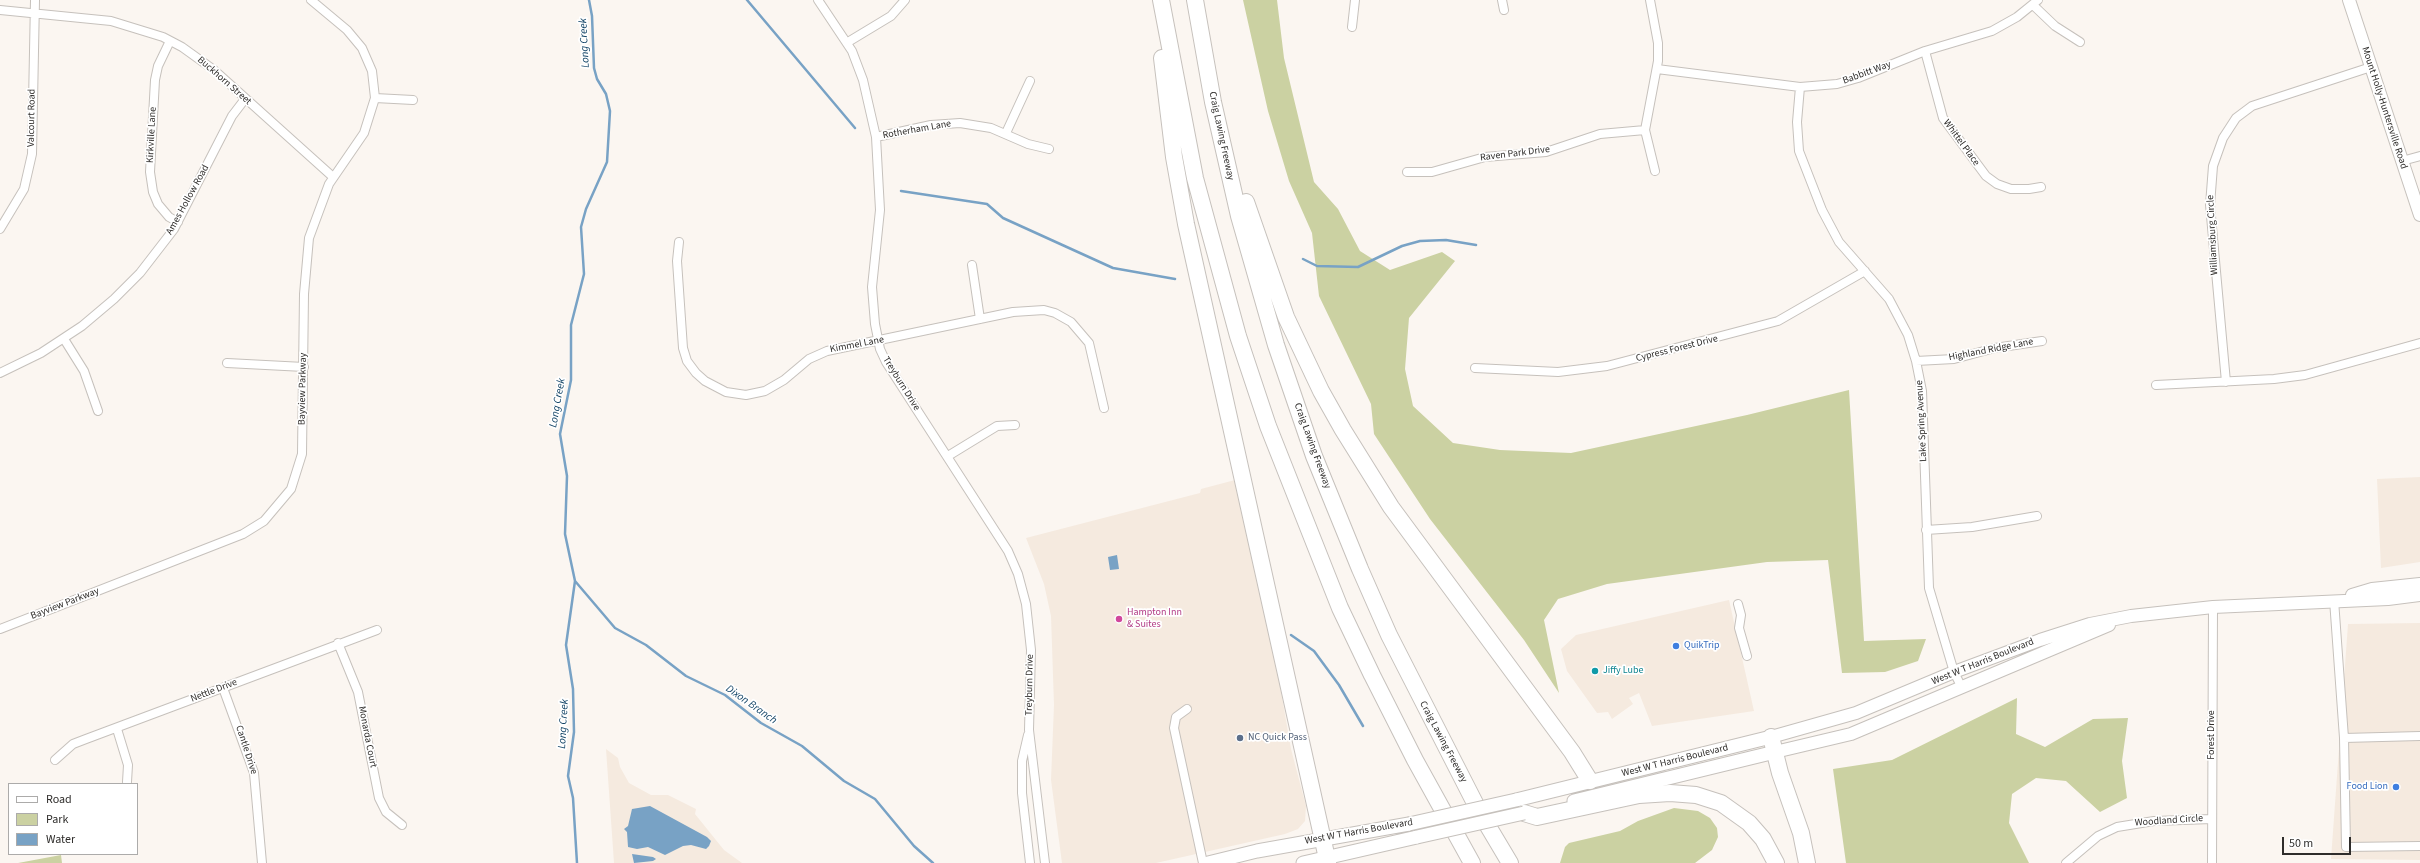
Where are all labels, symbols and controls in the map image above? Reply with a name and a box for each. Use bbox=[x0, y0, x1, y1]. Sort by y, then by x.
water label: Long Creek bbox=[577, 18, 593, 68]
street label: Mount Holly-Huntersville Road bbox=[2359, 45, 2409, 171]
street label: Buckhorn Street bbox=[195, 54, 253, 108]
street label: Babbitt Way bbox=[1841, 59, 1893, 87]
street label: Valcourt Road bbox=[25, 89, 39, 147]
street label: Craig Lawing Freeway bbox=[1206, 91, 1236, 181]
street label: Kirkville Lane bbox=[145, 107, 159, 163]
street label: Rotherham Lane bbox=[882, 118, 952, 142]
street label: Whittel Place bbox=[1940, 118, 1982, 168]
street label: Raven Park Drive bbox=[1479, 144, 1551, 164]
street label: Ames Hollow Road bbox=[164, 163, 212, 237]
street label: Williamsburg Circle bbox=[2205, 195, 2221, 275]
street label: Cypress Forest Drive bbox=[1635, 333, 1719, 365]
street label: Kimmel Lane bbox=[829, 334, 885, 356]
street label: Highland Ridge Lane bbox=[1948, 336, 2034, 364]
street label: Bayview Parkway bbox=[296, 353, 310, 425]
street label: Treyburn Drive bbox=[880, 355, 922, 413]
water label: Long Creek bbox=[547, 377, 569, 429]
street label: Lake Spring Avenue bbox=[1914, 380, 1930, 462]
street label: Craig Lawing Freeway bbox=[1291, 401, 1333, 491]
street label: Bayview Parkway bbox=[29, 585, 101, 623]
place label: Hampton Inn & Suites bbox=[1127, 607, 1182, 630]
marker: Hampton Inn & Suites bbox=[1114, 614, 1124, 624]
street label: West W T Harris Boulevard bbox=[1930, 636, 2036, 688]
place label: QuikTrip bbox=[1684, 640, 1720, 652]
marker: QuikTrip bbox=[1671, 641, 1681, 651]
street label: Treyburn Drive bbox=[1023, 654, 1037, 716]
place label: Jiffy Lube bbox=[1603, 665, 1643, 677]
marker: Jiffy Lube bbox=[1590, 666, 1600, 676]
street label: Nettle Drive bbox=[189, 677, 239, 705]
water label: Dixon Branch bbox=[723, 683, 779, 727]
water label: Long Creek bbox=[556, 699, 572, 749]
street label: Craig Lawing Freeway bbox=[1416, 699, 1470, 785]
street label: Monarda Court bbox=[355, 705, 379, 769]
street label: Forest Drive bbox=[2206, 710, 2218, 760]
street label: Cantle Drive bbox=[232, 724, 260, 776]
place label: NC Quick Pass bbox=[1248, 732, 1307, 744]
marker: NC Quick Pass bbox=[1235, 733, 1245, 743]
street label: West W T Harris Boulevard bbox=[1621, 742, 1729, 780]
place label: Food Lion bbox=[2347, 781, 2388, 793]
marker: Food Lion bbox=[2391, 782, 2401, 792]
legend bbox=[8, 783, 138, 855]
text: Road bbox=[46, 791, 72, 808]
text: Park bbox=[46, 811, 68, 828]
street label: Woodland Circle bbox=[2134, 813, 2204, 829]
street label: West W T Harris Boulevard bbox=[1304, 817, 1414, 847]
scale bar bbox=[2284, 829, 2353, 855]
text: Water bbox=[46, 831, 75, 848]
text: 50 m bbox=[2289, 835, 2313, 852]

